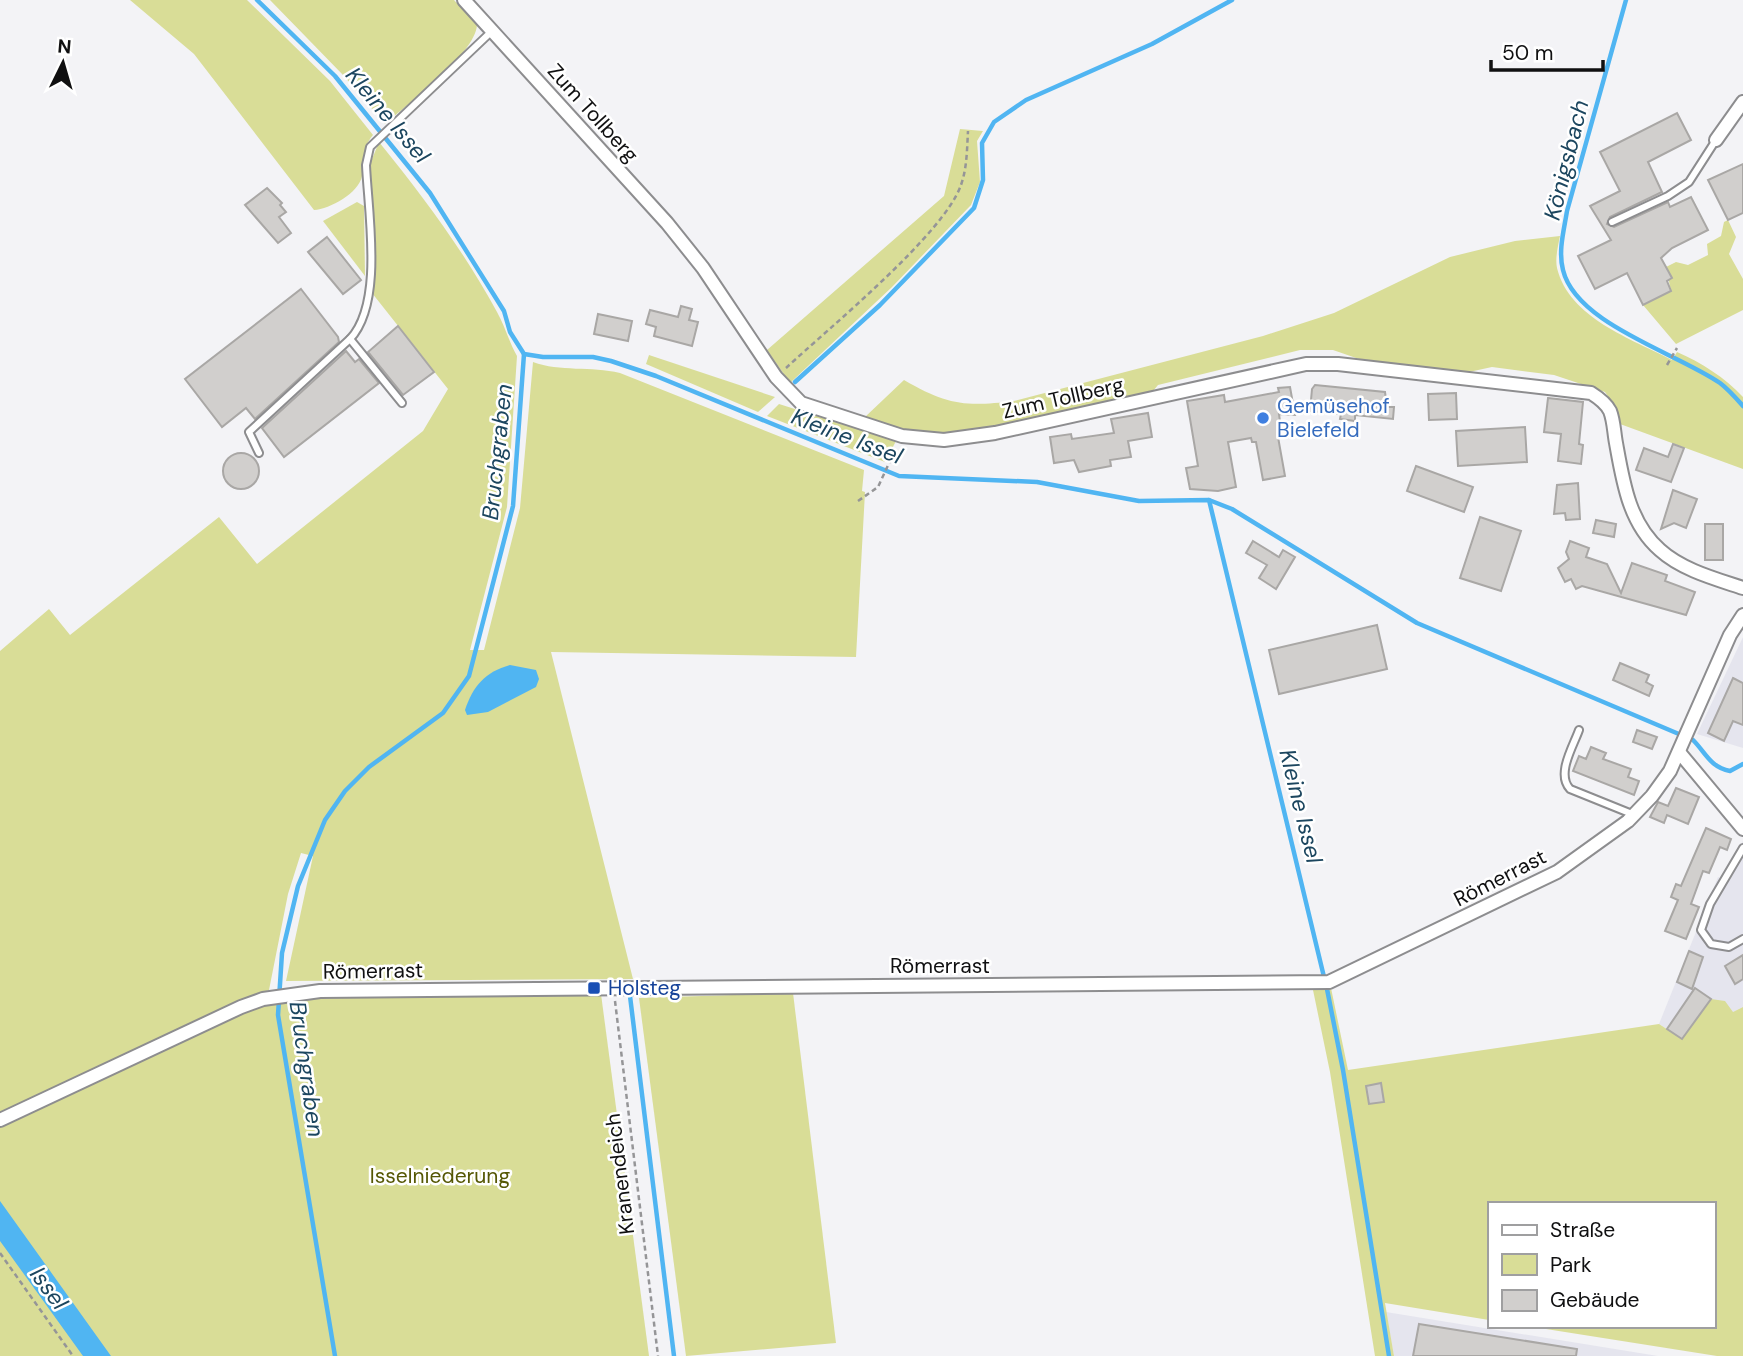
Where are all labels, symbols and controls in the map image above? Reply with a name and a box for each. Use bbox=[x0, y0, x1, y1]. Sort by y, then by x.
north arrow bbox=[28, 28, 98, 98]
scale bar bbox=[1491, 28, 1603, 72]
text: N bbox=[56, 34, 72, 60]
text: 50 m bbox=[1502, 39, 1553, 67]
street label: Zum Tollberg bbox=[541, 58, 645, 169]
water label: Kleine Issel bbox=[339, 61, 437, 170]
water label: Königsbach bbox=[1537, 97, 1595, 223]
street label: Zum Tollberg bbox=[1000, 370, 1127, 426]
water label: Bruchgraben bbox=[475, 382, 519, 522]
place label: Gemüsehof Bielefeld bbox=[1277, 392, 1390, 444]
water label: Kleine Issel bbox=[787, 401, 908, 471]
marker: Gemüsehof Bielefeld bbox=[1255, 410, 1271, 426]
water label: Kleine Issel bbox=[1272, 746, 1330, 867]
street label: Römerrast bbox=[1449, 843, 1551, 913]
street label: Römerrast bbox=[890, 952, 990, 980]
street label: Römerrast bbox=[323, 956, 423, 986]
place label: Holsteg bbox=[608, 974, 681, 1002]
marker: Holsteg bbox=[586, 980, 602, 996]
water label: Bruchgraben bbox=[283, 999, 331, 1139]
street label: Kranendeich bbox=[599, 1112, 641, 1236]
park label: Isselniederung bbox=[370, 1162, 510, 1190]
legend bbox=[1488, 1202, 1715, 1328]
text: Straße bbox=[1550, 1216, 1615, 1244]
text: Park bbox=[1550, 1251, 1592, 1279]
water label: Issel bbox=[23, 1260, 75, 1316]
text: Gebäude bbox=[1550, 1286, 1640, 1314]

